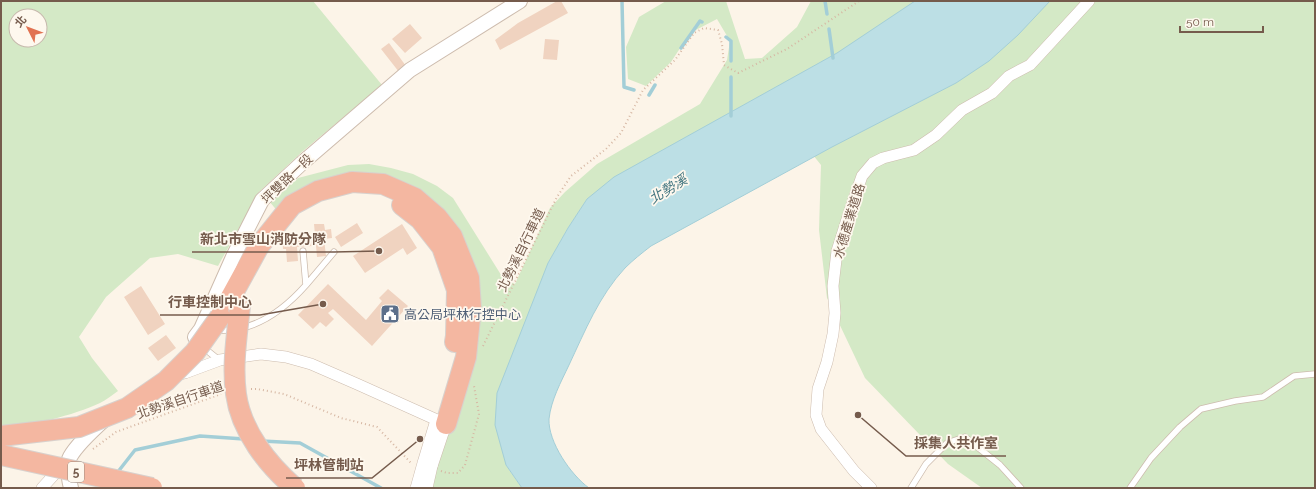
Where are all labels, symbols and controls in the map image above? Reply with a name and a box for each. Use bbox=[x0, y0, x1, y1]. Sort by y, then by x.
north arrow bbox=[8, 8, 48, 48]
scale bar bbox=[1180, 8, 1263, 34]
text: 北 bbox=[12, 13, 29, 30]
text: 50 m bbox=[1186, 15, 1214, 29]
street label: 坪雙路一段 bbox=[258, 151, 316, 207]
water label: 北勢溪 bbox=[646, 170, 692, 207]
street label: 水德產業道路 bbox=[830, 182, 868, 260]
street label: 北勢溪自行車道 bbox=[494, 206, 548, 294]
callout: 新北市雪山消防分隊 bbox=[192, 226, 334, 252]
text: 新北市雪山消防分隊 bbox=[200, 231, 326, 247]
callout: 行車控制中心 bbox=[160, 289, 260, 315]
text: 行車控制中心 bbox=[168, 294, 252, 310]
public building icon: 高公局坪林行控中心 bbox=[379, 303, 401, 325]
place label: 高公局坪林行控中心 bbox=[404, 307, 521, 322]
street label: 北勢溪自行車道 bbox=[135, 378, 225, 422]
callout: 採集人共作室 bbox=[906, 430, 1006, 456]
text: 採集人共作室 bbox=[914, 435, 998, 451]
callout: 坪林管制站 bbox=[286, 452, 372, 478]
text: 坪林管制站 bbox=[294, 457, 364, 473]
road number: 5 bbox=[68, 462, 84, 482]

